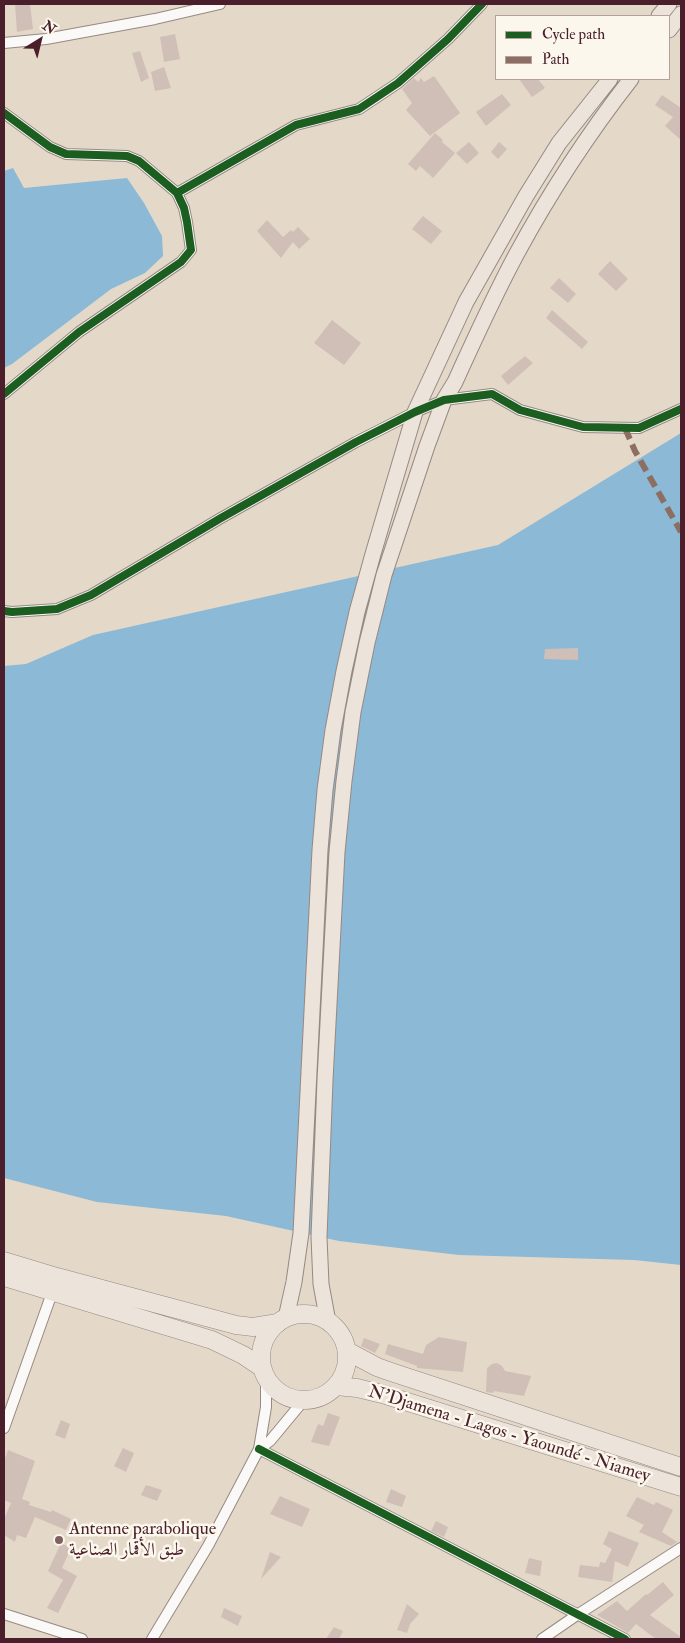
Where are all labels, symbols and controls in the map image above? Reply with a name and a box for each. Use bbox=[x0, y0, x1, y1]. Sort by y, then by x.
north arrow bbox=[15, 15, 65, 65]
legend bbox=[495, 15, 670, 80]
text: N bbox=[39, 17, 59, 38]
text: Cycle path bbox=[542, 25, 605, 44]
text: Path bbox=[542, 50, 569, 69]
street label: N'Djamena - Lagos - Yaoundé - Niamey bbox=[365, 1382, 653, 1488]
place label: Antenne parabolique طبق الأقمار الصناعية bbox=[69, 1519, 216, 1562]
marker: Antenne parabolique طبق الأقمار الصناعية bbox=[53, 1534, 65, 1546]

